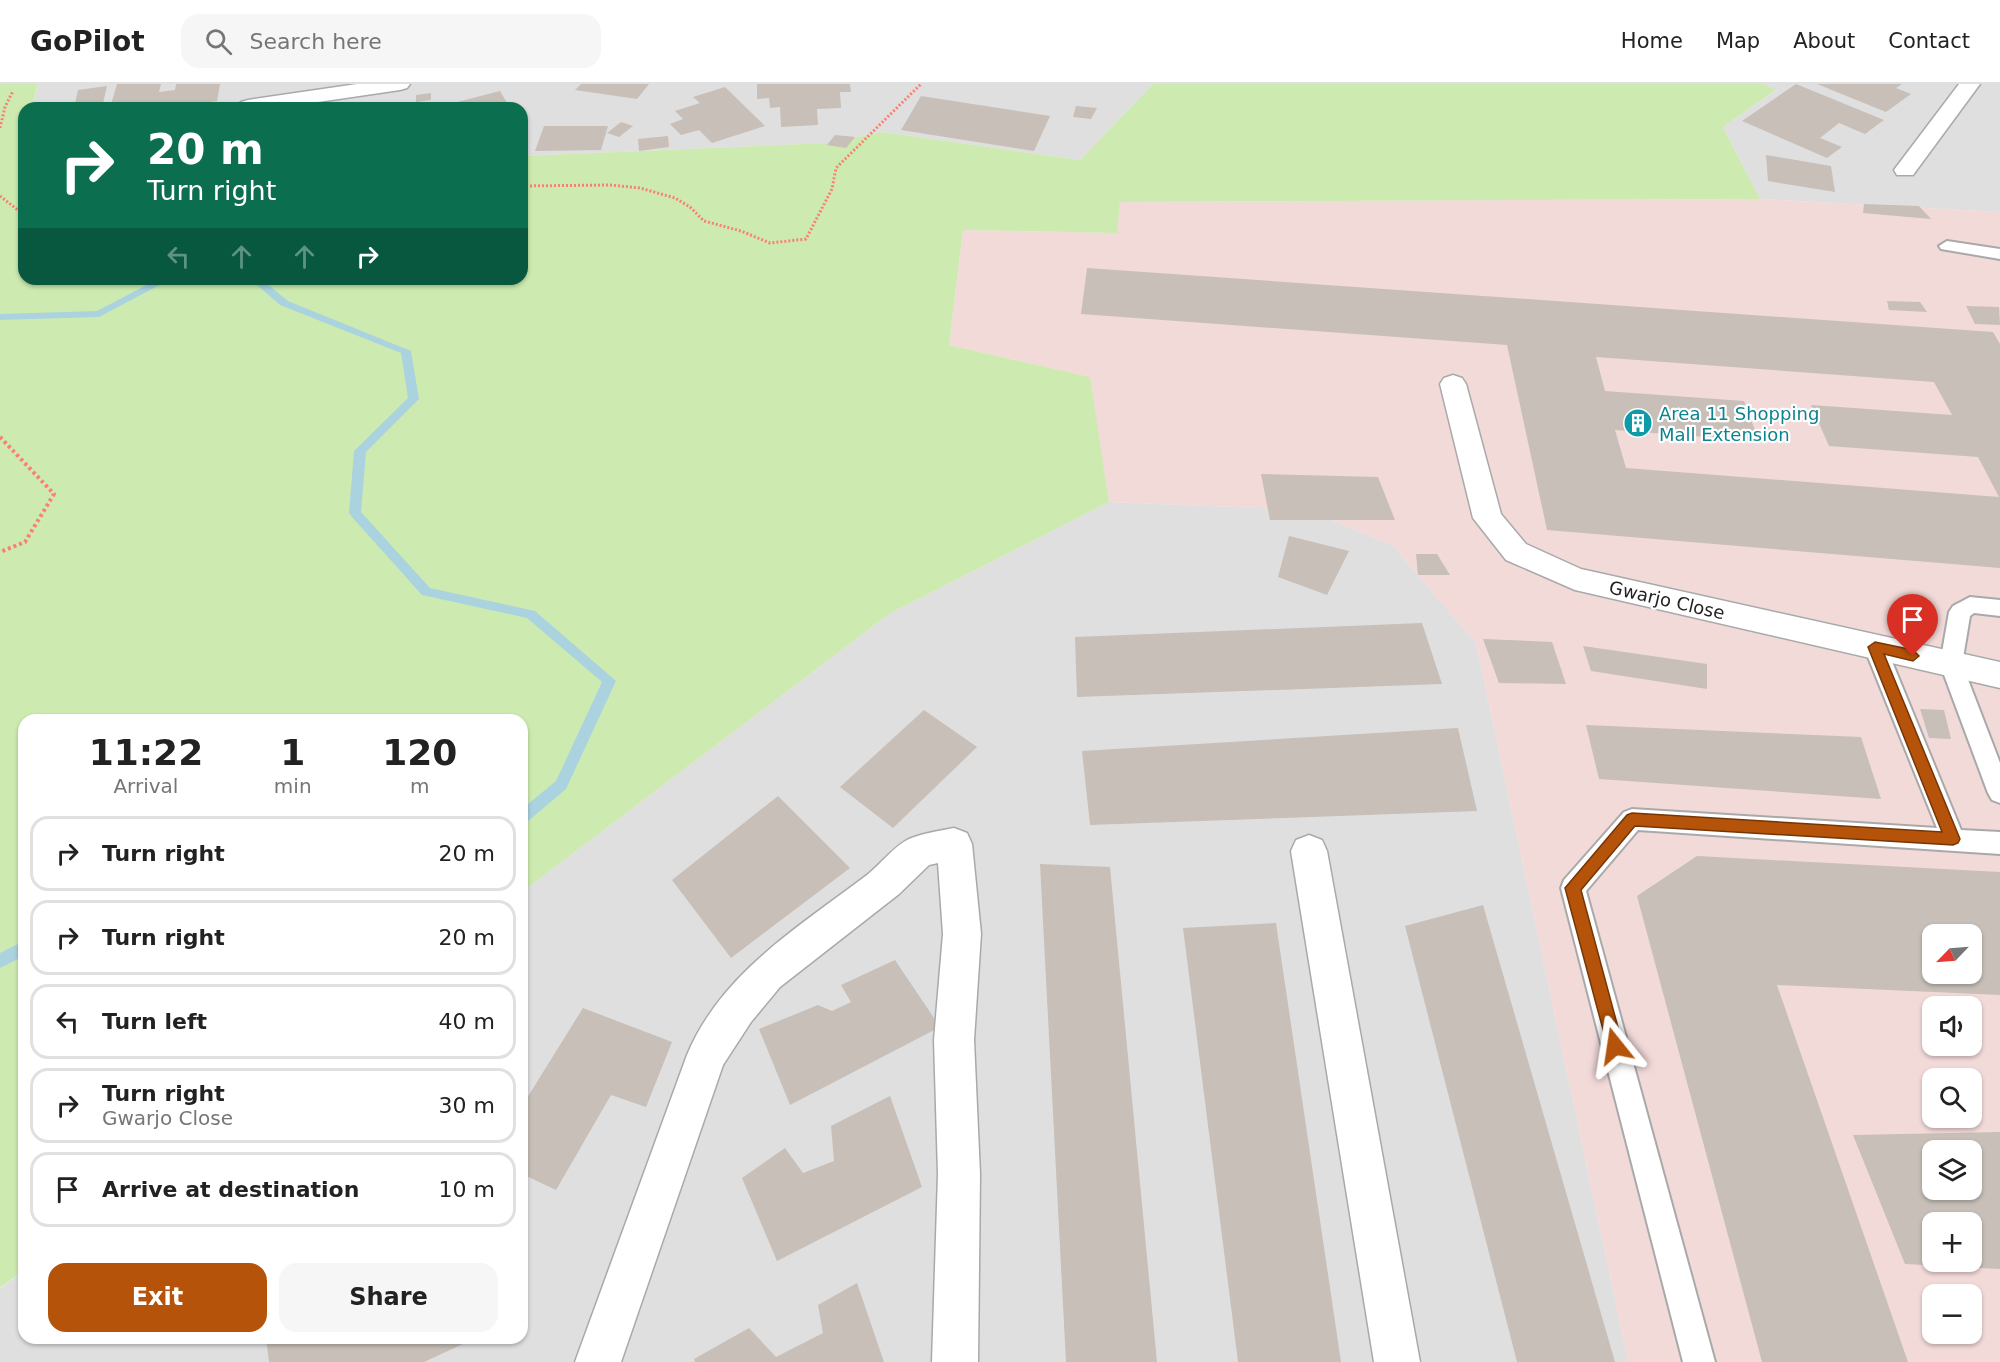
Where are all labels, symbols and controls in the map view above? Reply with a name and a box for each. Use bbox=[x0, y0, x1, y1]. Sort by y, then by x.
search box bbox=[181, 14, 601, 68]
text: GoPilot bbox=[30, 25, 145, 58]
icon: search bbox=[202, 25, 235, 58]
text: Search here bbox=[250, 29, 382, 54]
text: Home bbox=[1621, 29, 1683, 53]
text: Map bbox=[1716, 29, 1760, 53]
text: About bbox=[1793, 29, 1855, 53]
text: Contact bbox=[1888, 29, 1970, 53]
text: 20 m bbox=[147, 125, 264, 174]
icon: right bbox=[48, 126, 126, 204]
text: Turn right bbox=[147, 175, 276, 206]
icon: left bbox=[162, 240, 195, 273]
icon: ahead bbox=[225, 240, 258, 273]
icon: ahead bbox=[288, 240, 321, 273]
icon: right bbox=[351, 240, 384, 273]
place label: Area 11 Shopping Mall Extension bbox=[1659, 403, 1819, 445]
building icon: Area 11 Shopping Mall Extension bbox=[1622, 407, 1654, 439]
street label: Gwarjo Close bbox=[1607, 577, 1727, 623]
pin bbox=[1887, 594, 1938, 656]
icon: arrive bbox=[1896, 603, 1929, 636]
text: 11:22 bbox=[89, 732, 203, 773]
text: 1 bbox=[280, 732, 305, 773]
text: 120 bbox=[382, 732, 457, 773]
text: Arrival bbox=[113, 774, 178, 798]
text: min bbox=[274, 774, 312, 798]
text: m bbox=[410, 774, 430, 798]
icon: right bbox=[51, 837, 84, 870]
text: Turn right bbox=[102, 841, 225, 866]
text: 20 m bbox=[439, 841, 495, 866]
icon: right bbox=[51, 921, 84, 954]
north arrow bbox=[1922, 924, 1982, 984]
map controls bbox=[1922, 924, 1982, 1344]
text: Turn right bbox=[102, 925, 225, 950]
text: 20 m bbox=[439, 925, 495, 950]
button: sound bbox=[1922, 996, 1982, 1056]
icon: left bbox=[51, 1005, 84, 1038]
text: Turn left bbox=[102, 1009, 207, 1034]
text: 40 m bbox=[439, 1009, 495, 1034]
position arrow bbox=[1583, 1014, 1647, 1078]
button: search bbox=[1922, 1068, 1982, 1128]
text: Turn right bbox=[102, 1081, 225, 1106]
icon: right bbox=[51, 1089, 84, 1122]
text: 30 m bbox=[439, 1093, 495, 1118]
text: Gwarjo Close bbox=[102, 1106, 233, 1130]
button: layers bbox=[1922, 1140, 1982, 1200]
icon: arrive bbox=[51, 1173, 84, 1206]
text: Arrive at destination bbox=[102, 1177, 359, 1202]
text: 10 m bbox=[439, 1177, 495, 1202]
button: + bbox=[1922, 1212, 1982, 1272]
button: Exit bbox=[48, 1263, 267, 1332]
button: Share bbox=[279, 1263, 498, 1332]
button: − bbox=[1922, 1284, 1982, 1344]

